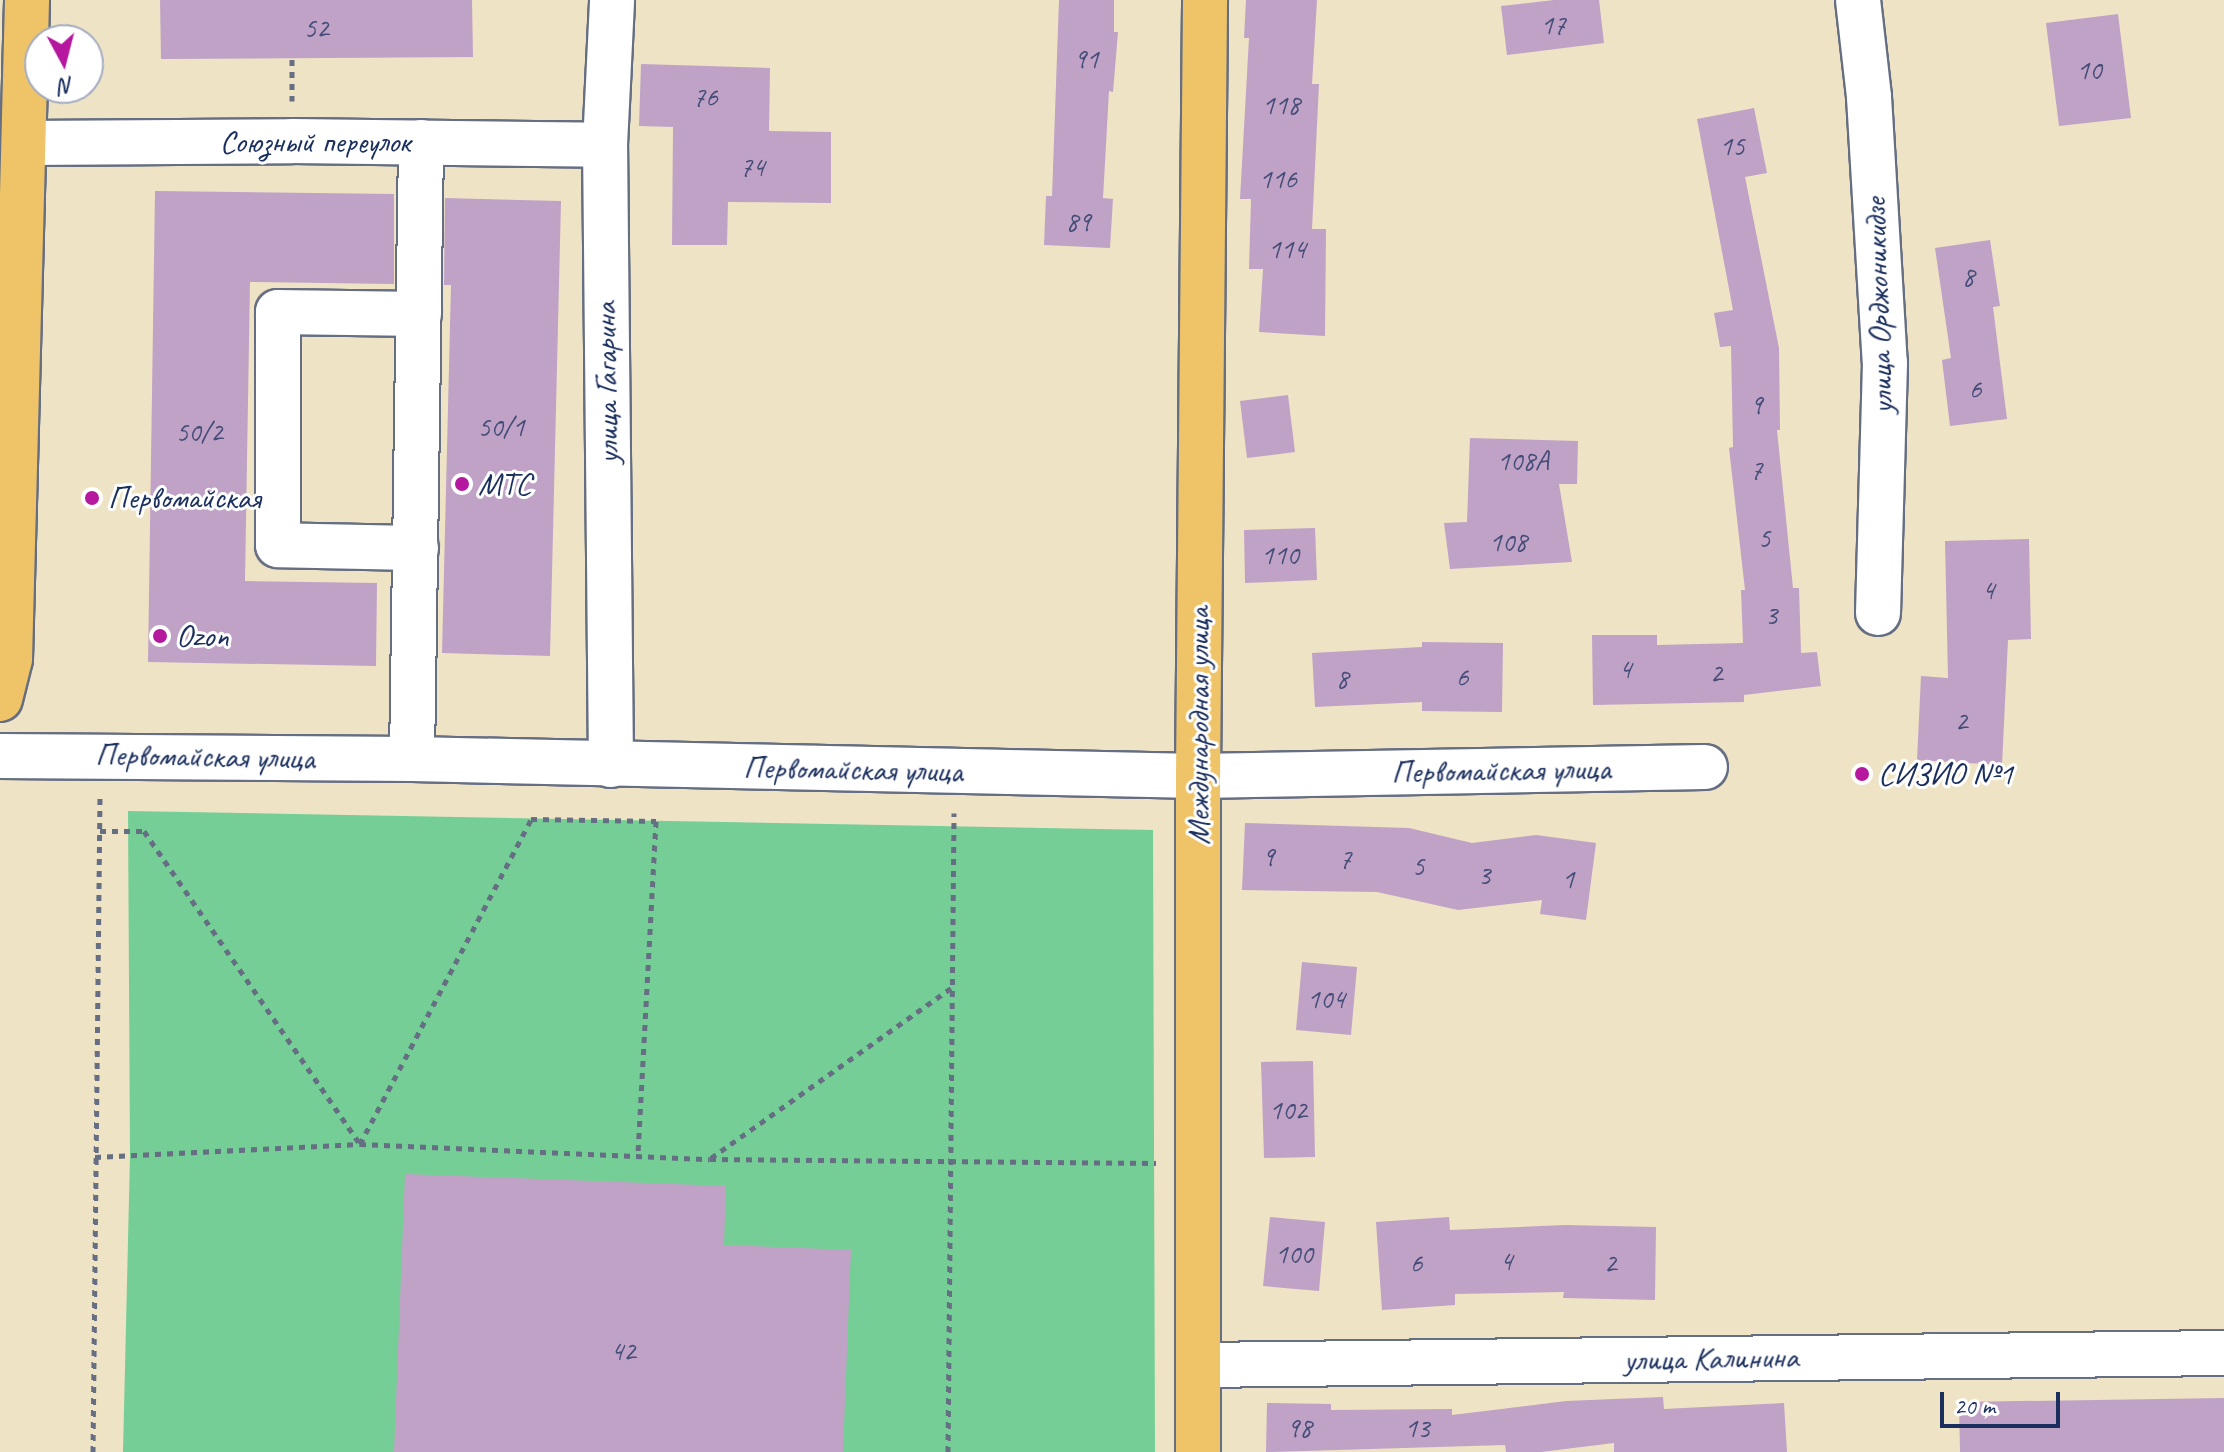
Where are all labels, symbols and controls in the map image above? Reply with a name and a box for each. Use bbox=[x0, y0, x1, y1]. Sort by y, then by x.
house number: 17 bbox=[1540, 8, 1566, 42]
house number: 52 bbox=[303, 11, 329, 45]
north arrow bbox=[24, 24, 104, 104]
house number: 91 bbox=[1073, 42, 1099, 76]
house number: 10 bbox=[2076, 53, 2102, 87]
text: N bbox=[58, 71, 75, 101]
house number: 76 bbox=[692, 80, 718, 114]
house number: 118 bbox=[1262, 88, 1300, 122]
street label: Союзный переулок bbox=[220, 123, 410, 161]
house number: 15 bbox=[1719, 129, 1745, 163]
house number: 74 bbox=[739, 150, 765, 184]
house number: 116 bbox=[1259, 162, 1297, 196]
street label: улица Орджоникидзе bbox=[1856, 199, 1902, 413]
house number: 89 bbox=[1065, 205, 1091, 239]
house number: 114 bbox=[1268, 232, 1306, 266]
house number: 8 bbox=[1962, 260, 1974, 294]
street label: улица Гагарина bbox=[586, 301, 628, 465]
house number: 6 bbox=[1969, 372, 1981, 406]
house number: 9 bbox=[1750, 388, 1762, 422]
house number: 50/1 bbox=[477, 410, 525, 444]
house number: 50/2 bbox=[175, 415, 223, 449]
house number: 108А bbox=[1497, 444, 1549, 478]
house number: 7 bbox=[1750, 453, 1762, 487]
place label: МТС bbox=[478, 465, 531, 503]
marker: МТС bbox=[453, 475, 471, 493]
place label: Первомайская bbox=[108, 479, 260, 517]
marker: Первомайская bbox=[83, 489, 101, 507]
house number: 5 bbox=[1758, 521, 1770, 555]
house number: 108 bbox=[1489, 525, 1527, 559]
house number: 110 bbox=[1261, 538, 1299, 572]
house number: 4 bbox=[1982, 573, 1994, 607]
house number: 3 bbox=[1765, 598, 1777, 632]
street label: Международная улица bbox=[1180, 607, 1218, 845]
place label: Ozon bbox=[176, 617, 229, 655]
marker: Ozon bbox=[151, 627, 169, 645]
house number: 4 bbox=[1619, 652, 1631, 686]
house number: 2 bbox=[1710, 656, 1722, 690]
house number: 6 bbox=[1456, 660, 1468, 694]
house number: 8 bbox=[1336, 662, 1348, 696]
house number: 2 bbox=[1955, 704, 1967, 738]
street label: Первомайская улица bbox=[94, 736, 316, 778]
street label: Первомайская улица bbox=[742, 749, 964, 791]
street label: Первомайская улица bbox=[1390, 750, 1612, 792]
place label: СИЗИО №1 bbox=[1878, 755, 2013, 793]
marker: СИЗИО №1 bbox=[1853, 765, 1871, 783]
house number: 9 bbox=[1262, 840, 1274, 874]
house number: 7 bbox=[1339, 842, 1351, 876]
house number: 5 bbox=[1412, 849, 1424, 883]
house number: 3 bbox=[1478, 858, 1490, 892]
house number: 1 bbox=[1562, 862, 1574, 896]
house number: 104 bbox=[1307, 982, 1345, 1016]
house number: 102 bbox=[1269, 1093, 1307, 1127]
house number: 100 bbox=[1275, 1237, 1313, 1271]
house number: 4 bbox=[1500, 1244, 1512, 1278]
house number: 6 bbox=[1410, 1246, 1422, 1280]
house number: 2 bbox=[1604, 1246, 1616, 1280]
house number: 42 bbox=[610, 1334, 636, 1368]
street label: улица Калинина bbox=[1623, 1338, 1799, 1380]
scale bar bbox=[1944, 1376, 2064, 1426]
text: 20 m bbox=[1954, 1391, 1995, 1421]
house number: 98 bbox=[1286, 1411, 1312, 1445]
house number: 13 bbox=[1404, 1411, 1430, 1445]

